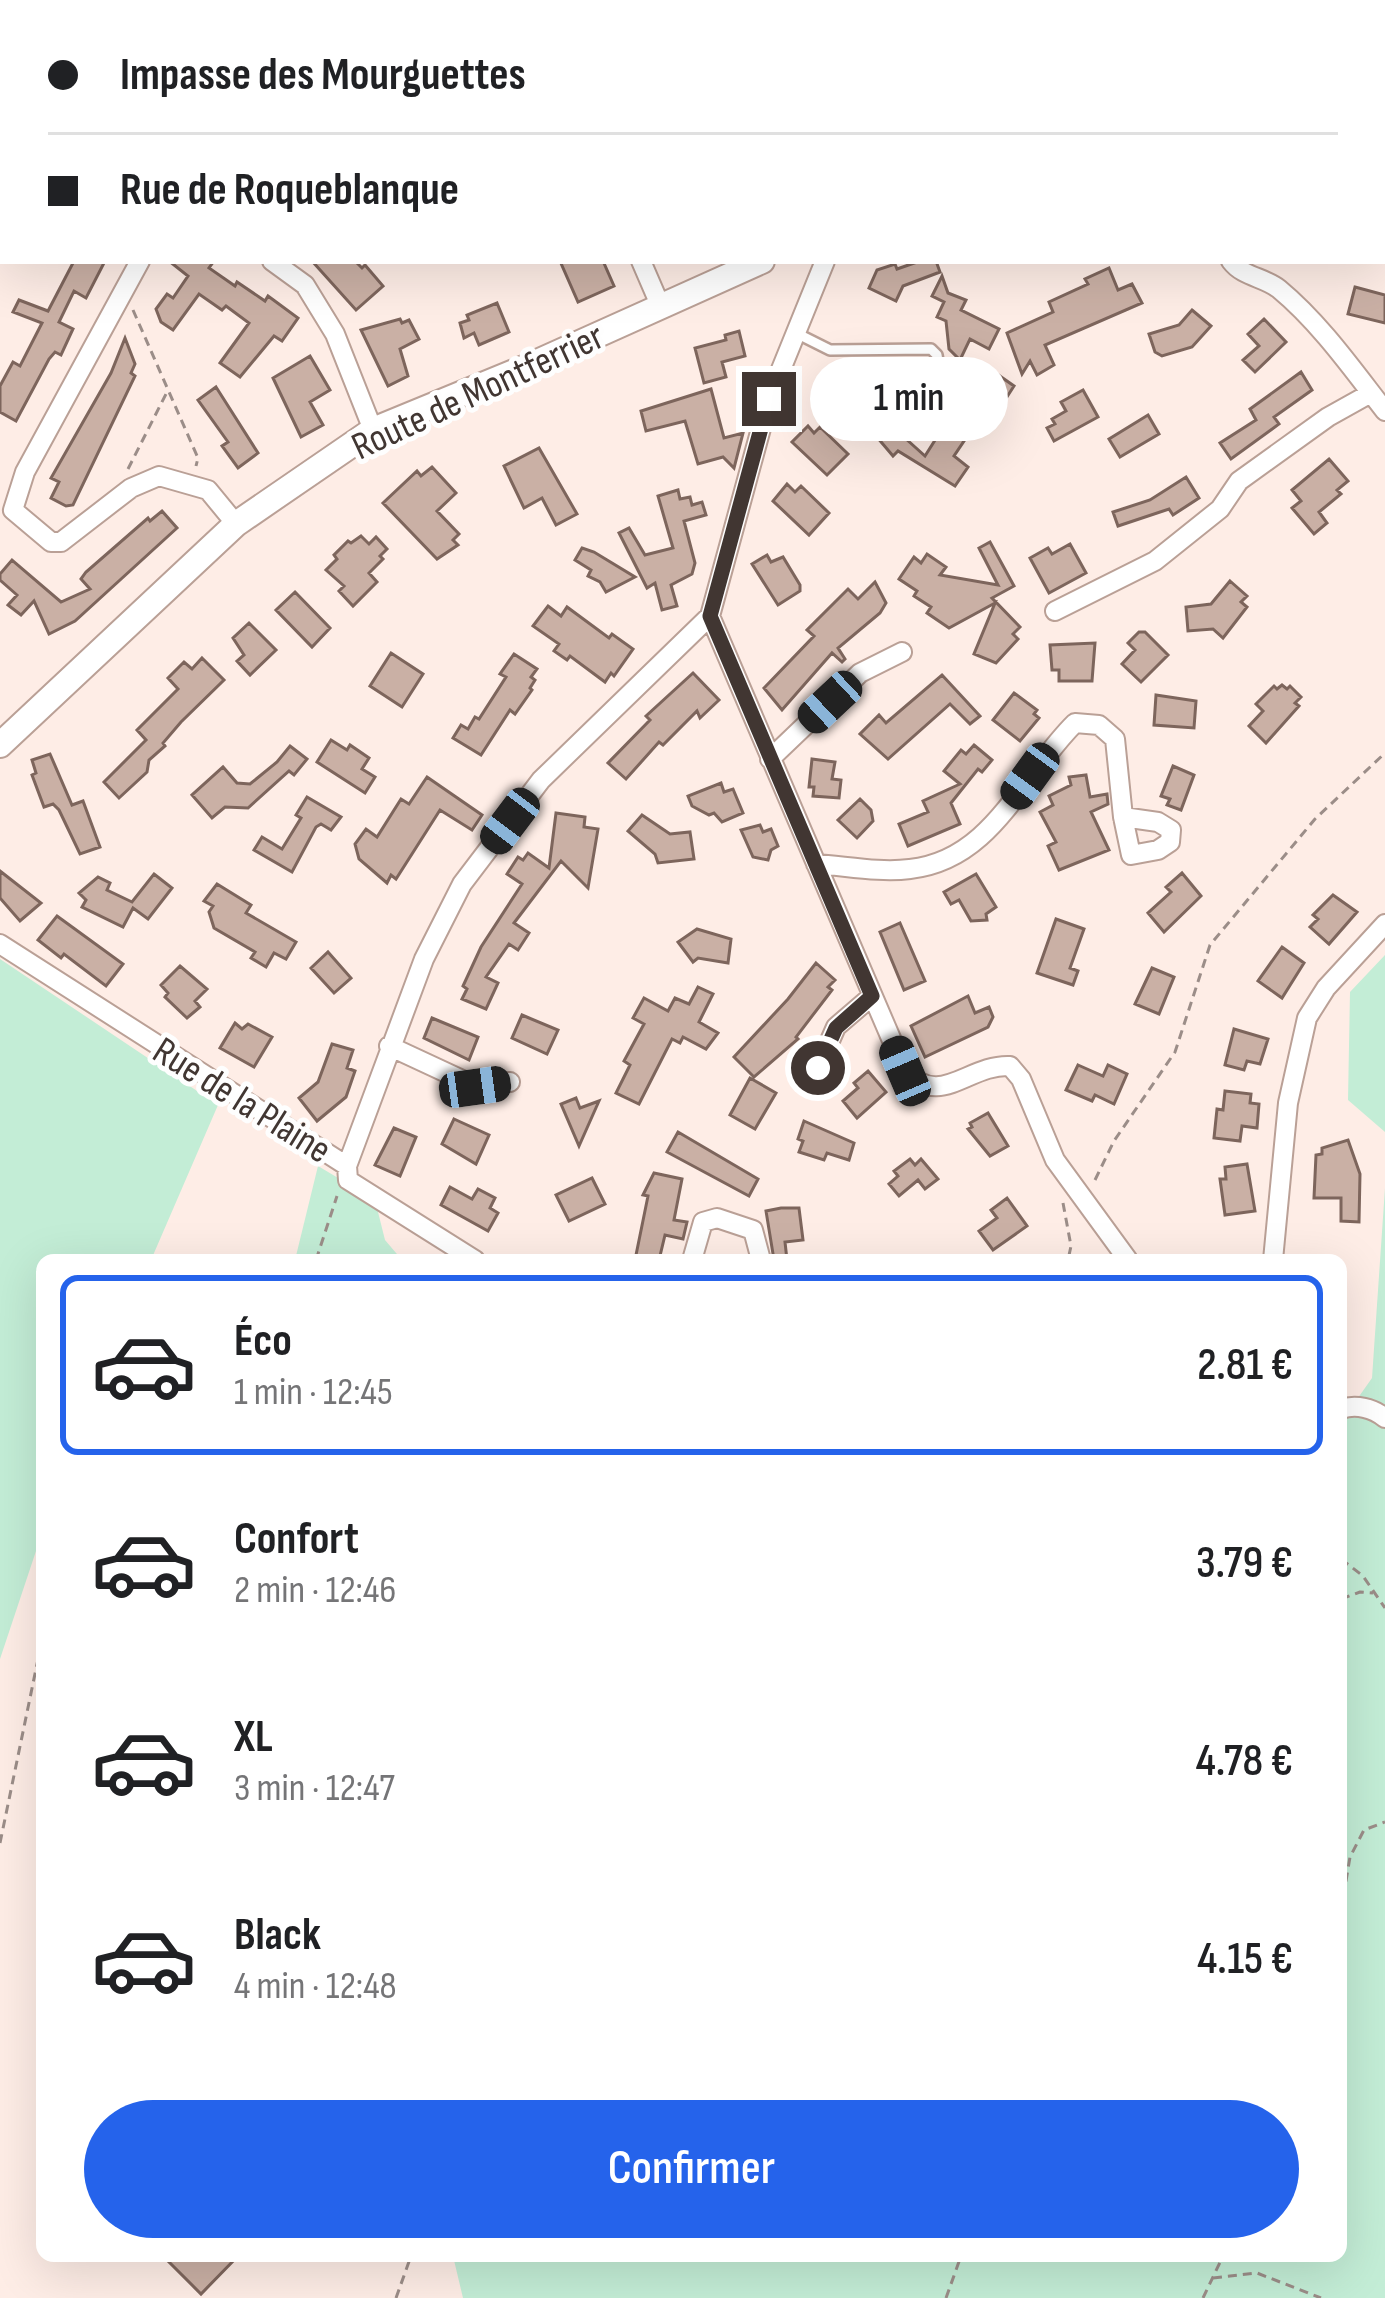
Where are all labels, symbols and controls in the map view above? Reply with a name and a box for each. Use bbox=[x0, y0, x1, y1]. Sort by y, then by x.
text: Impasse des Mourguettes bbox=[120, 48, 526, 103]
text: Rue de Roqueblanque bbox=[120, 163, 459, 218]
street label: Route de Montferrier bbox=[345, 313, 611, 471]
callout: 1 min bbox=[811, 357, 1009, 441]
route end bbox=[742, 372, 796, 426]
text: 1 min bbox=[874, 375, 944, 422]
car bbox=[791, 664, 869, 740]
car bbox=[994, 736, 1066, 816]
car bbox=[474, 781, 546, 861]
street label: Rue de la Plaine bbox=[144, 1028, 339, 1174]
car bbox=[874, 1031, 936, 1111]
route start bbox=[791, 1041, 845, 1095]
car bbox=[437, 1064, 513, 1110]
icon: car bbox=[90, 1311, 198, 1419]
text: Éco bbox=[234, 1314, 292, 1369]
text: 2.81 € bbox=[1197, 1338, 1293, 1393]
text: 1 min · 12:45 bbox=[234, 1369, 393, 1416]
icon: car bbox=[90, 1509, 198, 1617]
text: Confort bbox=[234, 1512, 359, 1567]
text: 3.79 € bbox=[1196, 1536, 1293, 1591]
text: 2 min · 12:46 bbox=[234, 1567, 396, 1614]
icon: car bbox=[90, 1707, 198, 1815]
text: XL bbox=[234, 1710, 273, 1765]
text: 4.78 € bbox=[1196, 1734, 1293, 1789]
text: 3 min · 12:47 bbox=[234, 1765, 395, 1812]
icon: car bbox=[90, 1905, 198, 2013]
text: Black bbox=[234, 1908, 321, 1963]
text: 4.15 € bbox=[1197, 1932, 1293, 1987]
text: 4 min · 12:48 bbox=[234, 1963, 397, 2010]
button: Confirmer bbox=[84, 2100, 1299, 2238]

